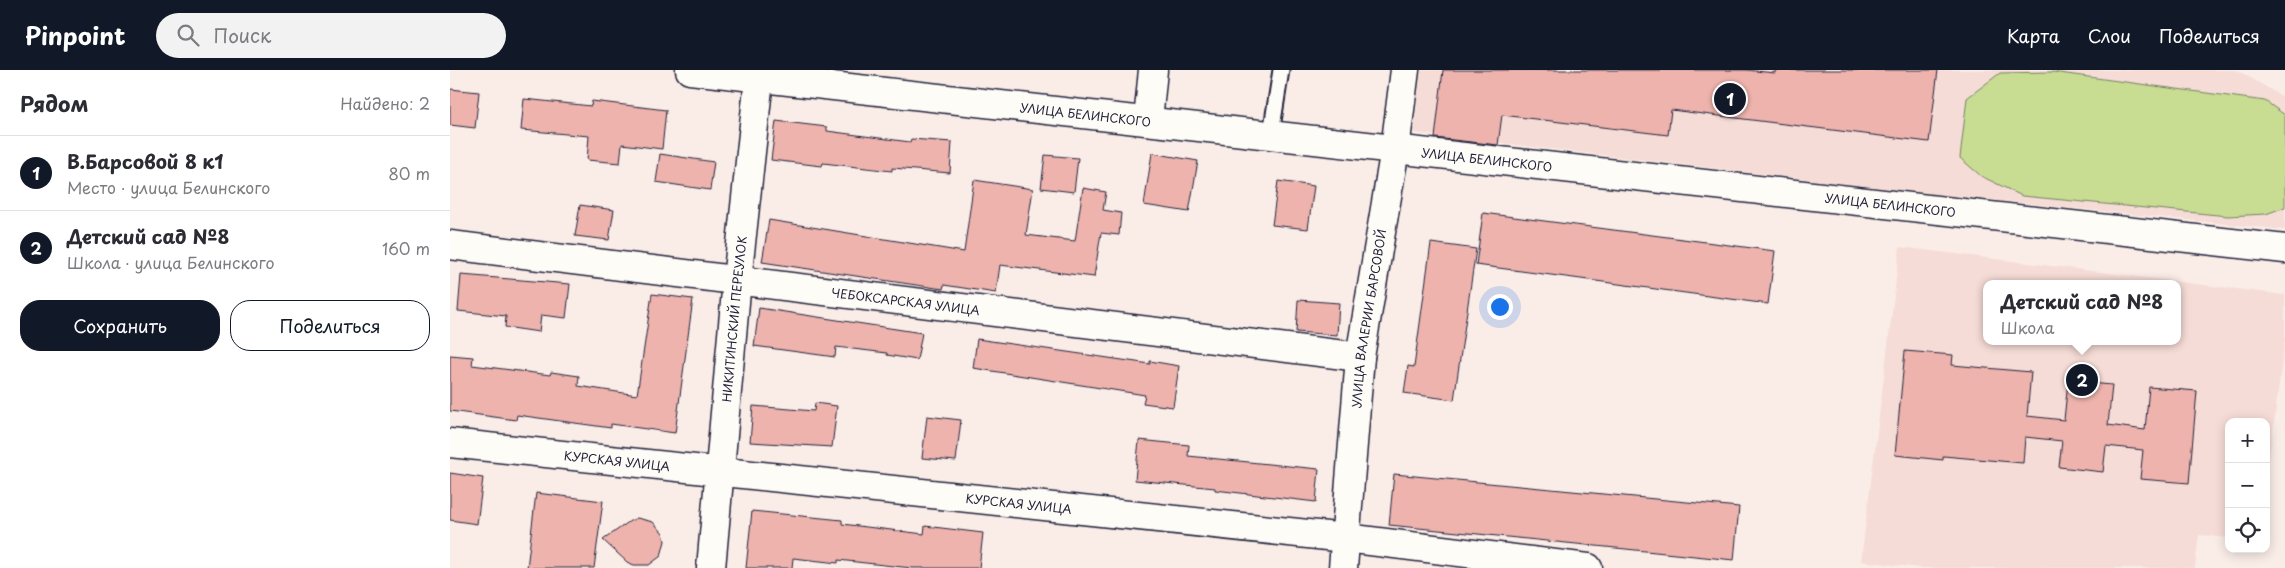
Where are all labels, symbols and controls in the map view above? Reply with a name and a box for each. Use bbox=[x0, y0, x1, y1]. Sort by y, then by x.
search box bbox=[156, 13, 506, 58]
text: Pinpoint bbox=[25, 17, 126, 53]
icon: search bbox=[174, 21, 202, 49]
text: Поиск bbox=[214, 21, 271, 49]
text: Карта bbox=[2007, 22, 2060, 49]
text: Слои bbox=[2088, 22, 2131, 49]
text: Поделиться bbox=[2159, 22, 2260, 49]
pin: 1 bbox=[1714, 80, 1746, 118]
text: Рядом bbox=[20, 87, 88, 119]
text: Найдено: 2 bbox=[340, 91, 430, 115]
street label: УЛИЦА БЕЛИНСКОГО bbox=[1019, 98, 1152, 131]
street label: УЛИЦА БЕЛИНСКОГО bbox=[1421, 143, 1553, 176]
text: В.Барсовой 8 к1 bbox=[67, 147, 223, 175]
text: 1 bbox=[32, 161, 40, 185]
text: 80 m bbox=[388, 161, 430, 185]
text: Место · улица Белинского bbox=[67, 175, 270, 199]
street label: УЛИЦА БЕЛИНСКОГО bbox=[1824, 188, 1957, 221]
text: Детский сад №8 bbox=[67, 222, 229, 250]
street label: УЛИЦА ВАЛЕРИИ БАРСОВОЙ bbox=[1347, 228, 1390, 409]
street label: НИКИТИНСКИЙ ПЕРЕУЛОК bbox=[717, 235, 751, 403]
text: 2 bbox=[30, 236, 42, 260]
text: 160 m bbox=[382, 236, 430, 260]
text: Школа · улица Белинского bbox=[67, 250, 274, 274]
popup bbox=[1983, 280, 2181, 345]
street label: ЧЕБОКСАРСКАЯ УЛИЦА bbox=[830, 283, 981, 319]
text: Детский сад №8 bbox=[2001, 287, 2163, 315]
your location bbox=[1487, 294, 1513, 320]
button: Сохранить bbox=[20, 300, 220, 351]
button: Поделиться bbox=[230, 300, 430, 351]
text: Школа bbox=[2001, 315, 2055, 339]
pin: 2 bbox=[2066, 361, 2098, 399]
map controls bbox=[2225, 418, 2270, 553]
button: + bbox=[2225, 418, 2270, 463]
street label: КУРСКАЯ УЛИЦА bbox=[563, 446, 671, 475]
button: − bbox=[2225, 463, 2270, 508]
street label: КУРСКАЯ УЛИЦА bbox=[965, 489, 1073, 518]
button: locate bbox=[2225, 508, 2270, 553]

